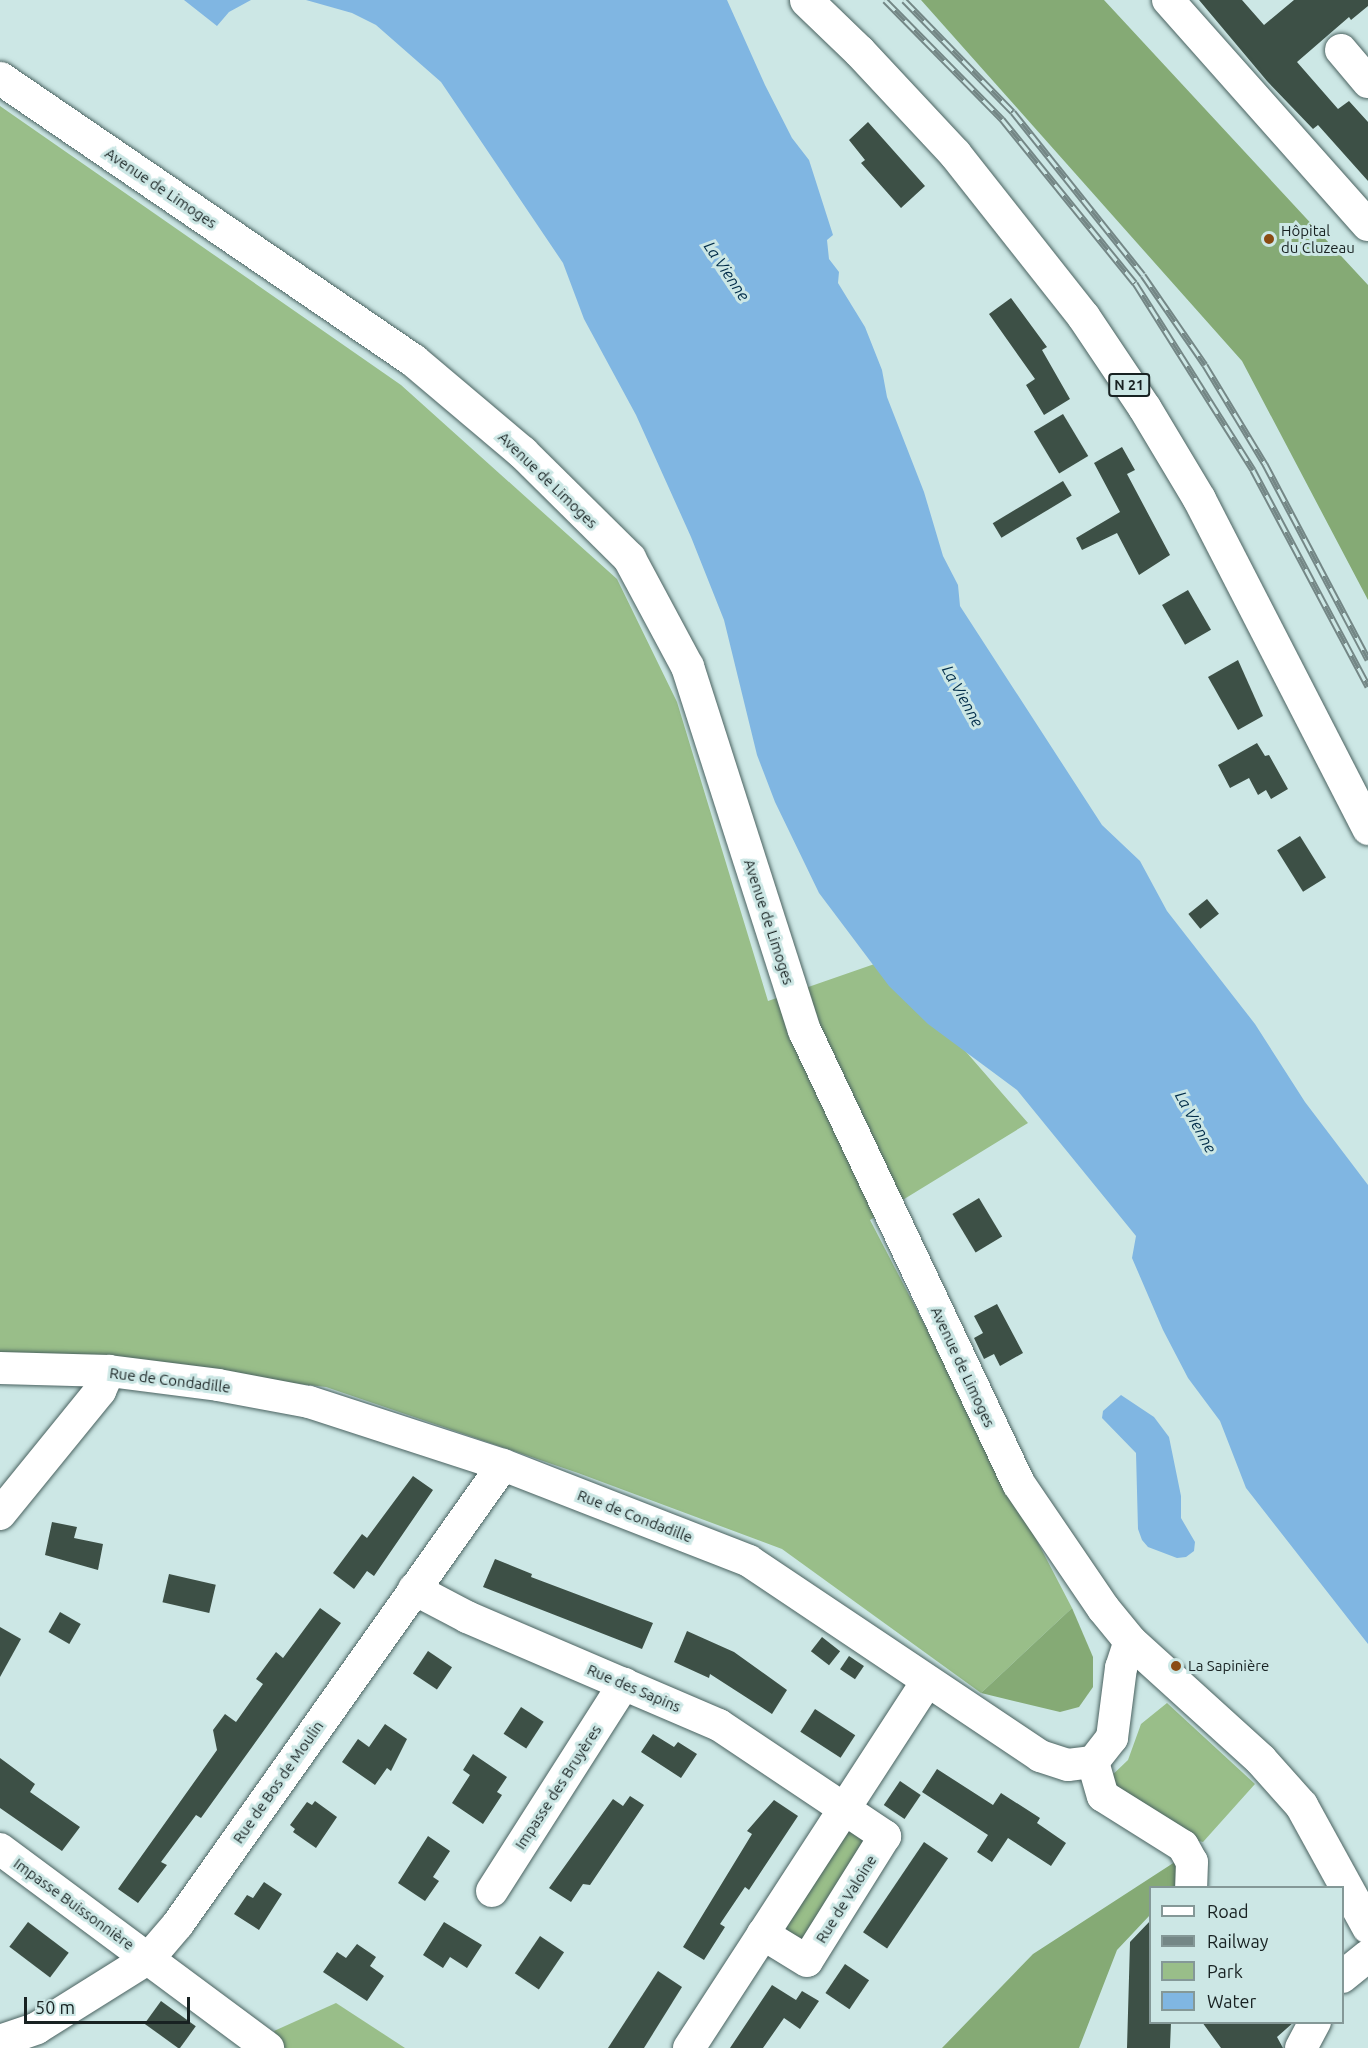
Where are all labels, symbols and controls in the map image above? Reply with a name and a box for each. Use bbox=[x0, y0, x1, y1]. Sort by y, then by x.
street label: Avenue de Limoges bbox=[102, 144, 220, 232]
place label: Hôpital du Cluzeau bbox=[1281, 221, 1355, 256]
marker: Hôpital du Cluzeau bbox=[1262, 232, 1276, 246]
water label: La Vienne bbox=[700, 238, 754, 304]
road number: N 21 bbox=[1108, 374, 1150, 396]
street label: Avenue de Limoges bbox=[495, 428, 601, 532]
water label: La Vienne bbox=[938, 662, 988, 730]
street label: Avenue de Limoges bbox=[740, 857, 798, 987]
water label: La Vienne bbox=[1171, 1088, 1221, 1156]
street label: Avenue de Limoges bbox=[927, 1304, 999, 1430]
street label: Rue de Condadille bbox=[109, 1364, 231, 1396]
street label: Rue de Condadille bbox=[575, 1486, 695, 1546]
place label: La Sapinière bbox=[1188, 1657, 1269, 1675]
marker: La Sapinière bbox=[1169, 1659, 1183, 1673]
street label: Rue des Sapins bbox=[585, 1660, 683, 1716]
street label: Rue de Bos de Moulin bbox=[229, 1717, 327, 1847]
street label: Impasse des Bruyères bbox=[511, 1721, 605, 1853]
street label: Rue de Valoine bbox=[812, 1852, 880, 1946]
street label: Impasse Buissonnière bbox=[10, 1854, 138, 1954]
legend bbox=[1149, 1886, 1344, 2024]
text: Road bbox=[1207, 1901, 1249, 1921]
text: Railway bbox=[1207, 1931, 1268, 1951]
text: Park bbox=[1207, 1961, 1243, 1981]
scale bar bbox=[27, 1985, 194, 2023]
text: Water bbox=[1207, 1991, 1256, 2011]
text: 50 m bbox=[35, 1997, 75, 2017]

